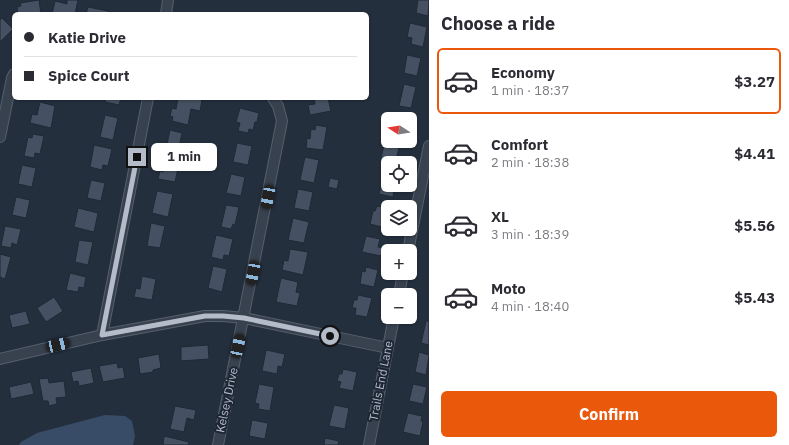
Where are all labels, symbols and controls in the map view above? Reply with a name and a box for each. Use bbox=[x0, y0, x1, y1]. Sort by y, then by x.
text: Choose a ride bbox=[441, 12, 555, 35]
text: Katie Drive bbox=[48, 28, 126, 47]
icon: car bbox=[443, 63, 479, 99]
text: Economy bbox=[491, 63, 555, 82]
text: Spice Court bbox=[48, 66, 129, 85]
text: $3.27 bbox=[734, 72, 775, 91]
text: 1 min · 18:37 bbox=[491, 82, 569, 99]
north arrow bbox=[381, 112, 417, 148]
map controls bbox=[381, 112, 417, 324]
icon: car bbox=[443, 135, 479, 171]
text: Comfort bbox=[491, 135, 548, 154]
callout: 1 min bbox=[151, 143, 217, 171]
text: $4.41 bbox=[734, 144, 775, 163]
route end bbox=[128, 148, 146, 166]
text: 1 min bbox=[167, 148, 201, 165]
text: 2 min · 18:38 bbox=[491, 154, 569, 171]
button: locate bbox=[381, 156, 417, 192]
car bbox=[260, 184, 276, 210]
button: layers bbox=[381, 200, 417, 236]
icon: car bbox=[443, 207, 479, 243]
text: XL bbox=[491, 207, 509, 226]
text: $5.56 bbox=[734, 216, 775, 235]
text: 3 min · 18:39 bbox=[491, 226, 569, 243]
button: + bbox=[381, 244, 417, 280]
car bbox=[245, 260, 261, 286]
icon: car bbox=[443, 279, 479, 315]
text: Moto bbox=[491, 279, 526, 298]
button: − bbox=[381, 288, 417, 324]
text: $5.43 bbox=[734, 288, 775, 307]
text: 4 min · 18:40 bbox=[491, 298, 569, 315]
route start bbox=[321, 327, 339, 345]
car bbox=[230, 333, 246, 359]
car bbox=[45, 336, 71, 354]
street label: Trails End Lane bbox=[365, 339, 396, 422]
street label: Kelsey Drive bbox=[212, 366, 241, 434]
button: Confirm bbox=[441, 391, 777, 437]

